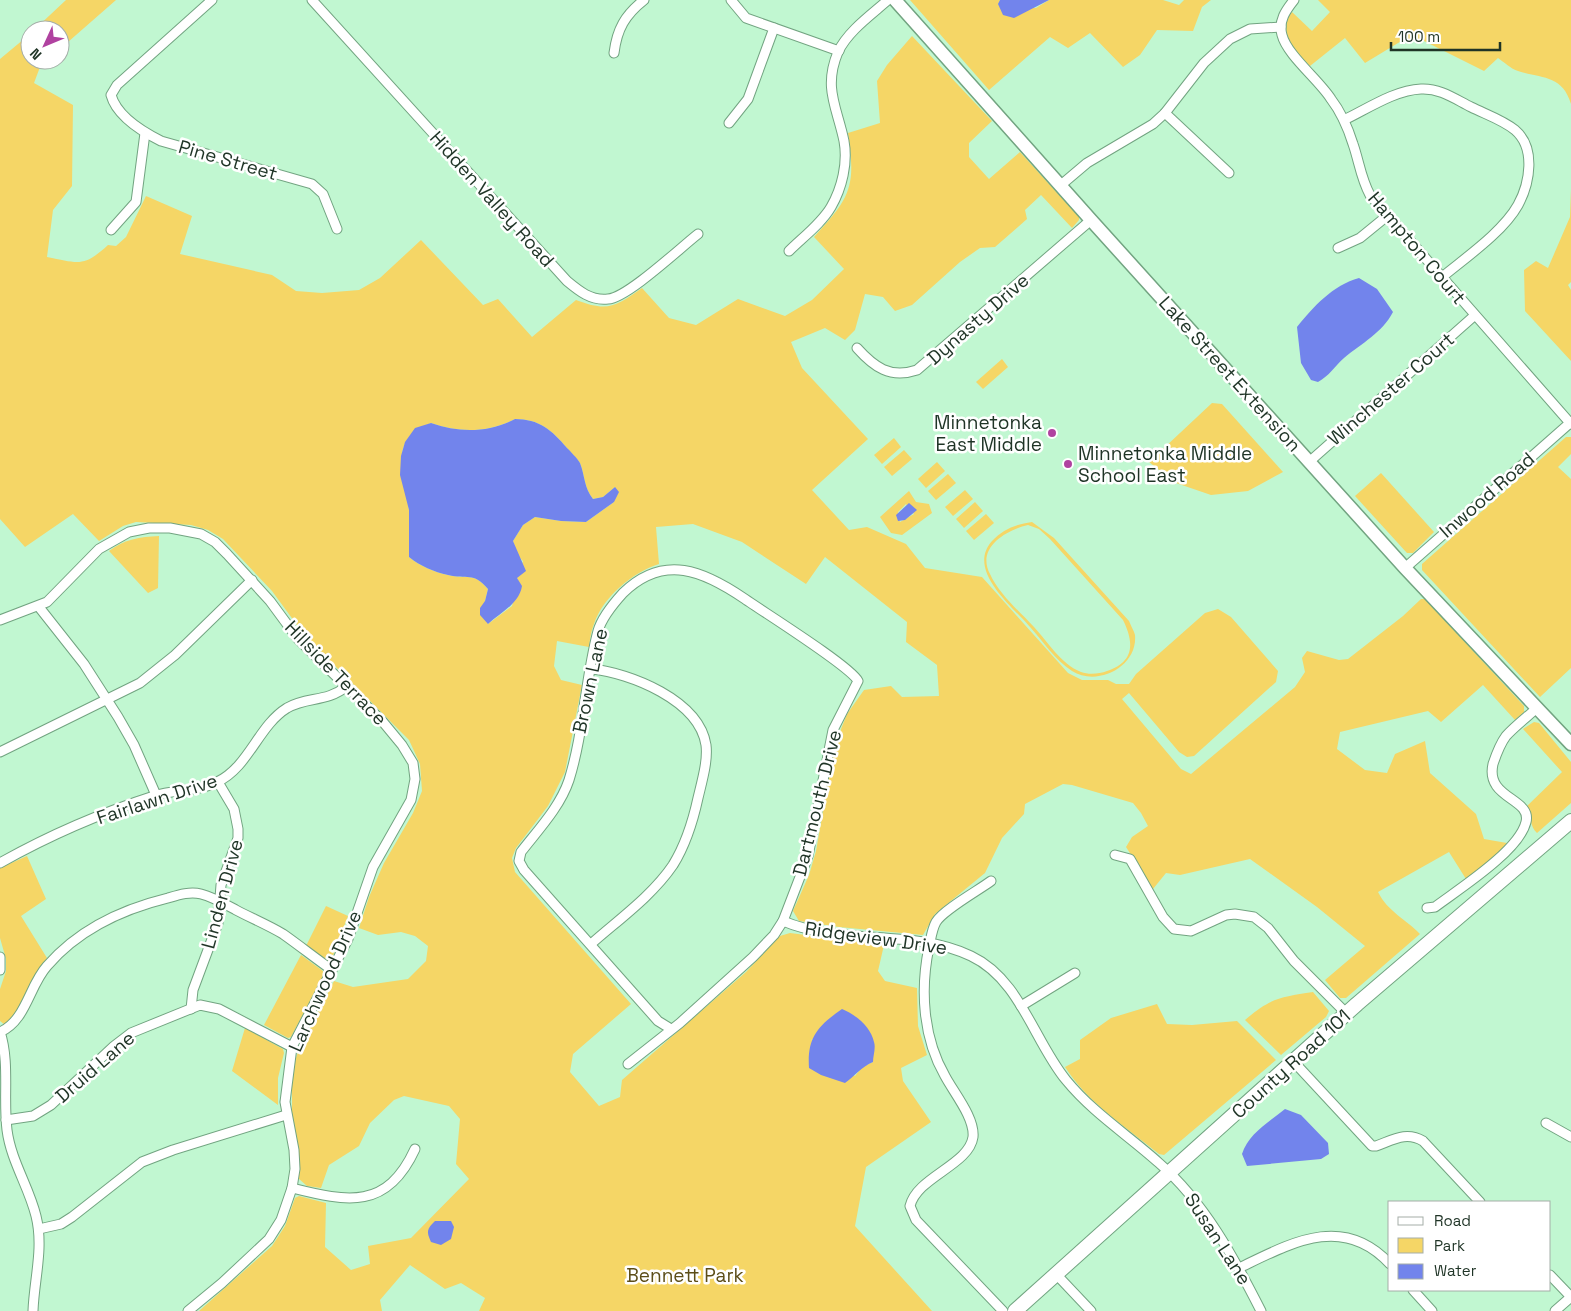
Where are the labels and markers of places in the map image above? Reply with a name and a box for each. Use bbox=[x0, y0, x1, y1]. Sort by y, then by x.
place label: Minnetonka East Middle bbox=[934, 410, 1042, 457]
marker: Minnetonka East Middle bbox=[1046, 427, 1058, 439]
place label: Minnetonka Middle School East bbox=[1078, 441, 1252, 488]
marker: Minnetonka Middle School East bbox=[1062, 458, 1074, 470]

